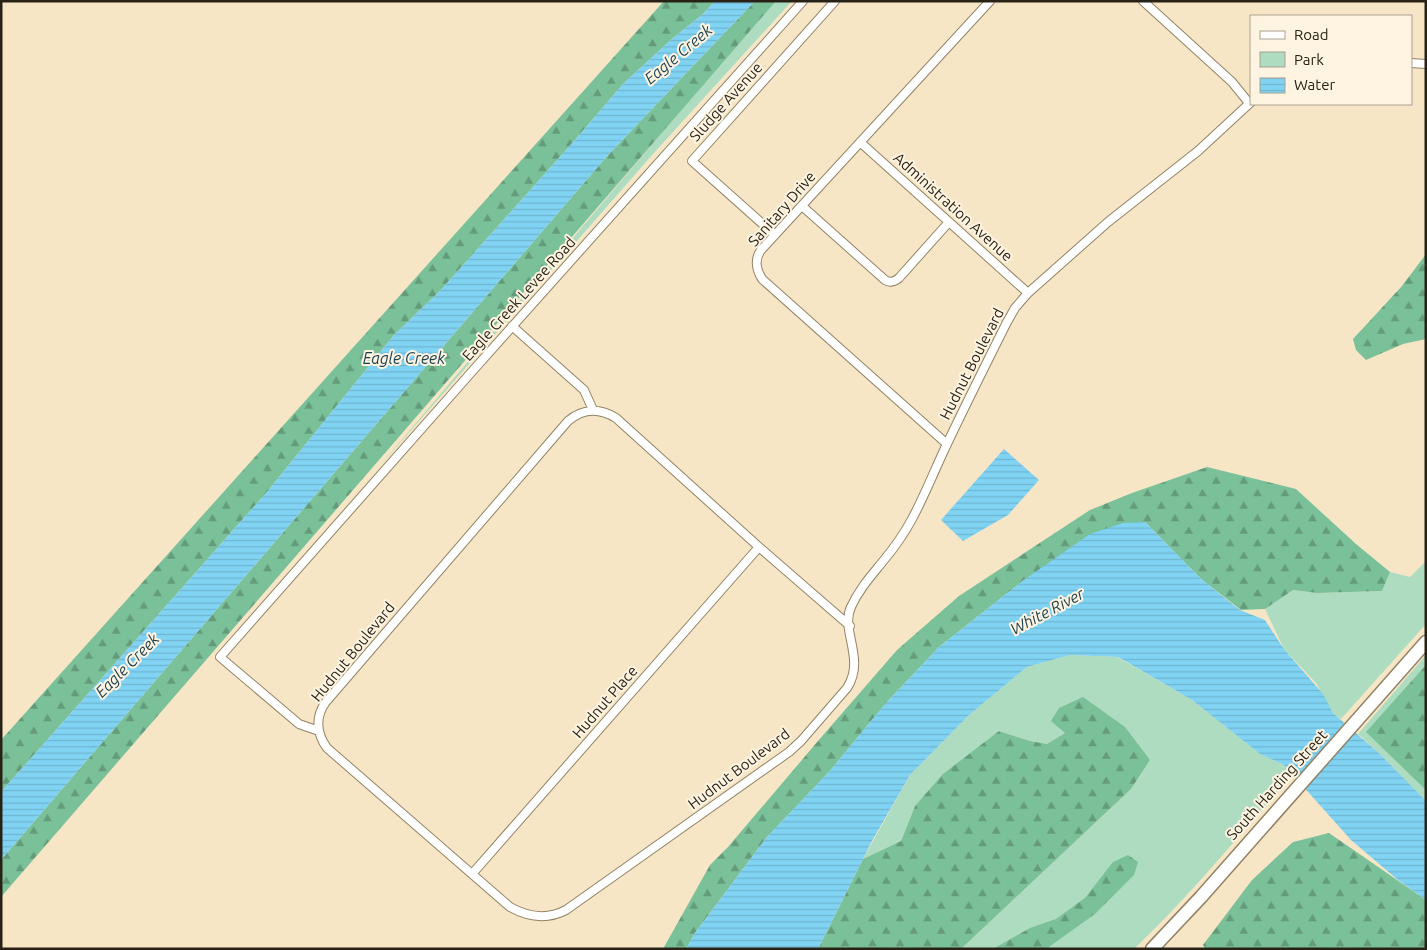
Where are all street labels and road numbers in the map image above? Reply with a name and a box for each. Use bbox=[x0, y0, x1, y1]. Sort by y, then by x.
street label: Sludge Avenue bbox=[686, 59, 765, 145]
street label: Administration Avenue bbox=[890, 149, 1016, 264]
street label: Sanitary Drive bbox=[745, 168, 819, 250]
street label: Eagle Creek Levee Road bbox=[459, 233, 579, 364]
street label: Hudnut Boulevard bbox=[936, 305, 1007, 422]
street label: Hudnut Boulevard bbox=[307, 599, 398, 705]
street label: Hudnut Place bbox=[569, 662, 641, 741]
street label: Hudnut Boulevard bbox=[685, 725, 793, 812]
street label: South Harding Street bbox=[1223, 726, 1330, 843]

